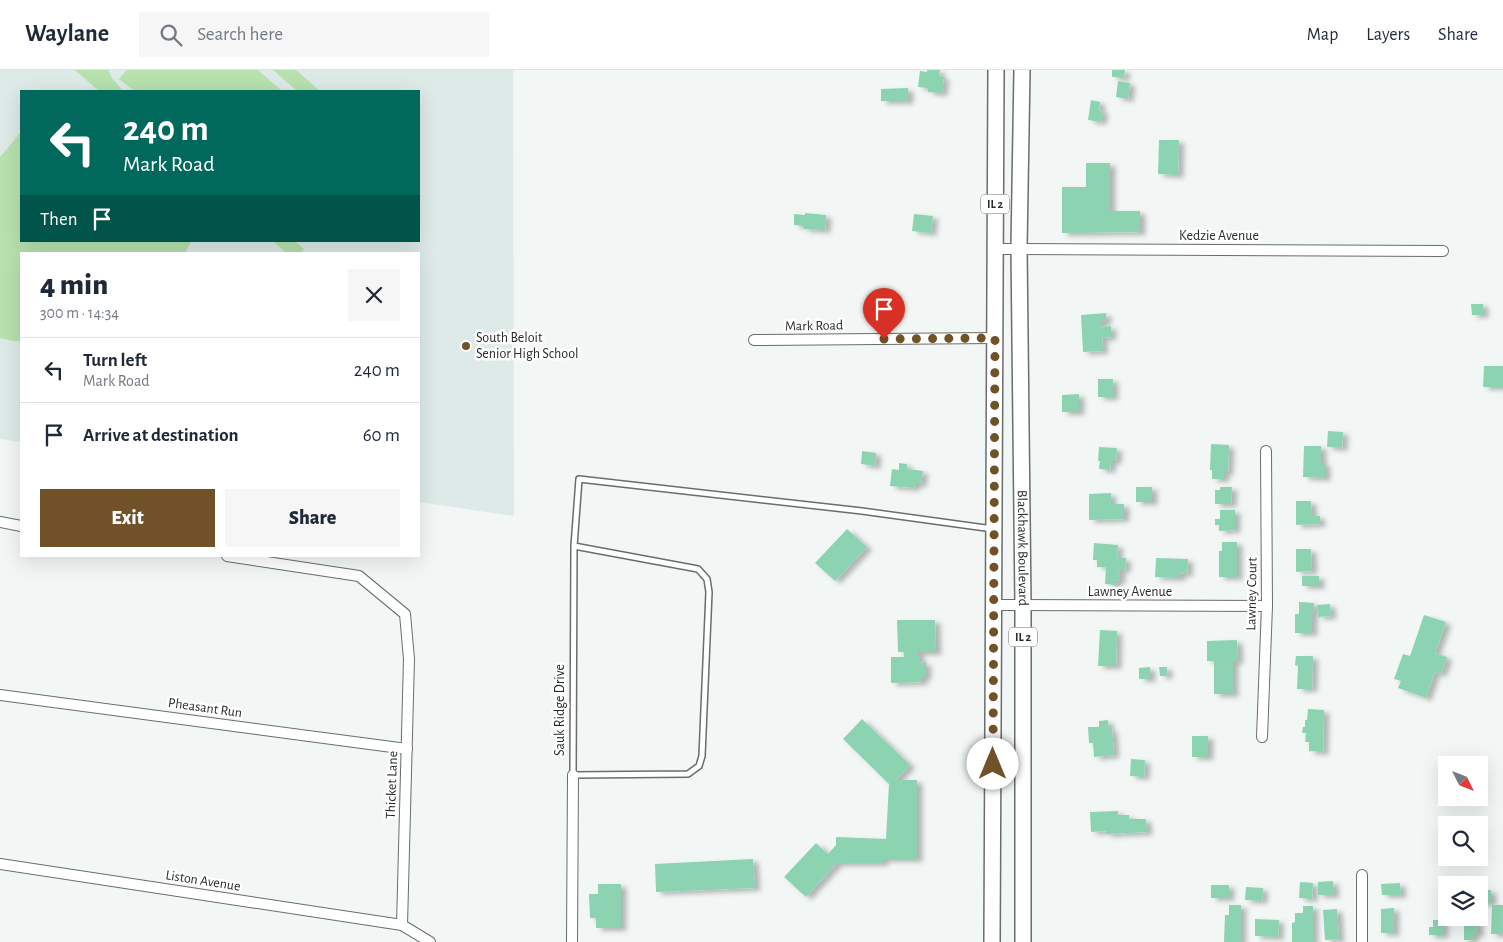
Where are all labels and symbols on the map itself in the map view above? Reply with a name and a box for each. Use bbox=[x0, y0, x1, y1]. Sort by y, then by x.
road number: IL 2 bbox=[981, 195, 1009, 214]
street label: Kedzie Avenue bbox=[1179, 229, 1259, 243]
pin bbox=[863, 288, 905, 339]
street label: Mark Road bbox=[785, 318, 843, 334]
place label: South Beloit Senior High School bbox=[476, 331, 579, 361]
marker: South Beloit Senior High School bbox=[460, 340, 472, 352]
street label: Blackhawk Boulevard bbox=[1015, 490, 1030, 606]
street label: Lawney Court bbox=[1244, 557, 1260, 631]
street label: Lawney Avenue bbox=[1088, 585, 1172, 599]
road number: IL 2 bbox=[1009, 628, 1037, 646]
street label: Sauk Ridge Drive bbox=[553, 664, 567, 756]
street label: Pheasant Run bbox=[167, 696, 243, 720]
position arrow bbox=[966, 737, 1018, 789]
street label: Thicket Lane bbox=[384, 751, 400, 819]
north arrow bbox=[1438, 756, 1488, 806]
street label: Liston Avenue bbox=[164, 868, 242, 894]

